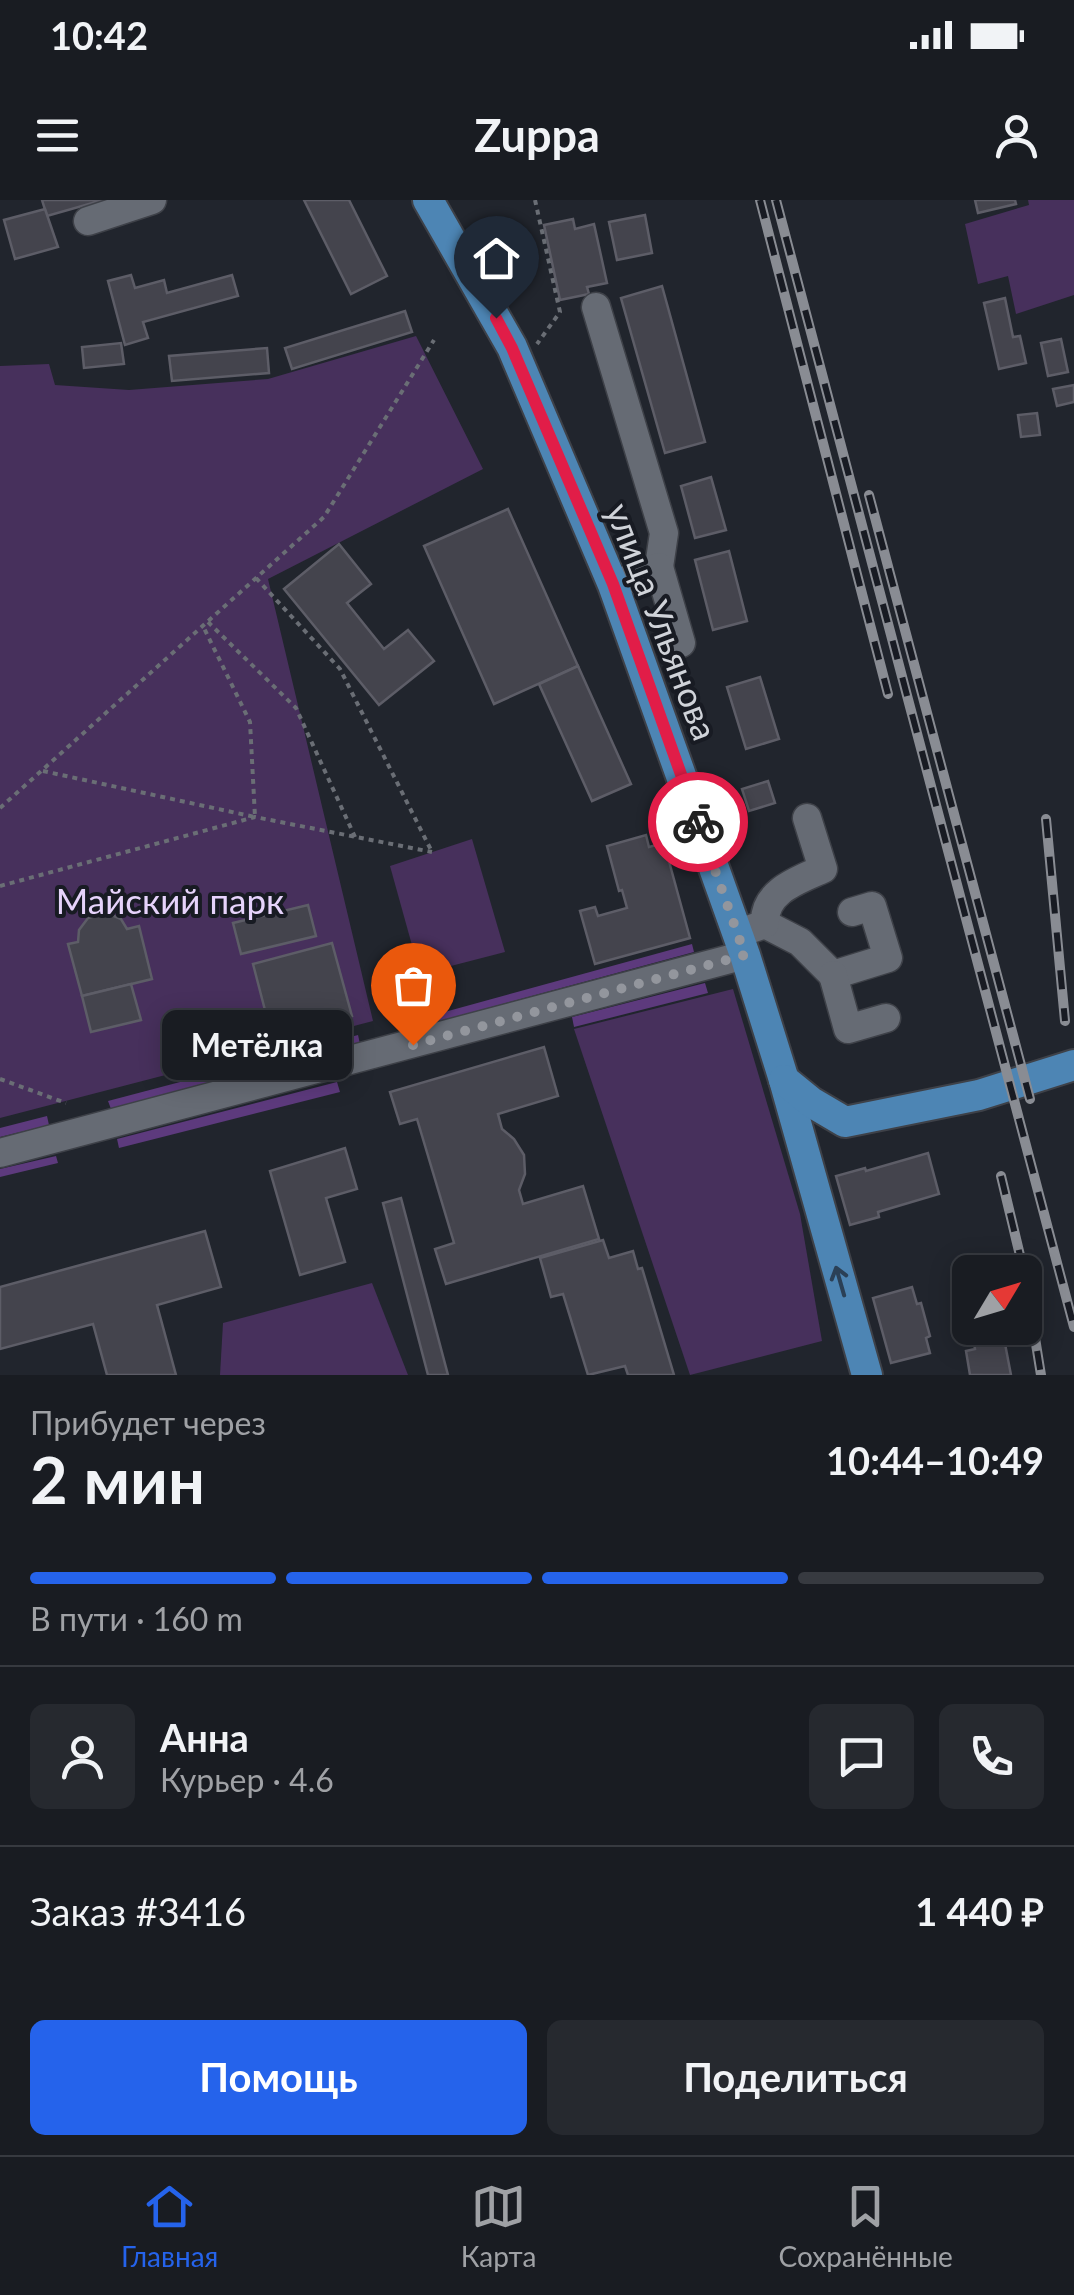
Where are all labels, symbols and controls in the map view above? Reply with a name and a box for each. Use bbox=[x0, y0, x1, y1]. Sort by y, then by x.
text: 10:42 bbox=[50, 12, 148, 58]
icon: menu bbox=[30, 108, 85, 163]
text: Zuppa bbox=[474, 108, 600, 162]
icon: person bbox=[989, 108, 1044, 163]
pin bbox=[454, 216, 539, 319]
icon: home bbox=[469, 231, 524, 286]
street label: улица Ульянова bbox=[599, 497, 727, 745]
courier bbox=[648, 772, 748, 872]
icon: bike bbox=[671, 795, 726, 850]
park label: Майский парк bbox=[56, 879, 284, 921]
pin bbox=[371, 943, 456, 1046]
icon: bag bbox=[386, 958, 441, 1013]
callout: Метёлка bbox=[163, 1010, 353, 1080]
text: Метёлка bbox=[191, 1025, 323, 1064]
north arrow bbox=[952, 1255, 1042, 1345]
map controls bbox=[952, 1255, 1042, 1345]
one-way arrow bbox=[830, 1266, 849, 1297]
text: Прибудет через bbox=[30, 1403, 266, 1442]
text: 10:44–10:49 bbox=[826, 1437, 1044, 1483]
text: 2 мин bbox=[30, 1440, 205, 1518]
text: В пути · 160 m bbox=[30, 1599, 243, 1638]
button: person bbox=[30, 1704, 135, 1809]
button: chat bbox=[809, 1704, 914, 1809]
button: phone bbox=[939, 1704, 1044, 1809]
text: Анна bbox=[160, 1714, 249, 1760]
text: Курьер · 4.6 bbox=[160, 1760, 334, 1799]
text: Заказ #3416 bbox=[30, 1888, 246, 1934]
text: 1 440 ₽ bbox=[915, 1888, 1044, 1934]
button: Помощь bbox=[30, 2020, 527, 2135]
button: Поделиться bbox=[547, 2020, 1044, 2135]
tab: Главная bbox=[121, 2179, 218, 2273]
tab: Карта bbox=[461, 2179, 536, 2273]
tab: Сохранённые bbox=[779, 2179, 953, 2273]

